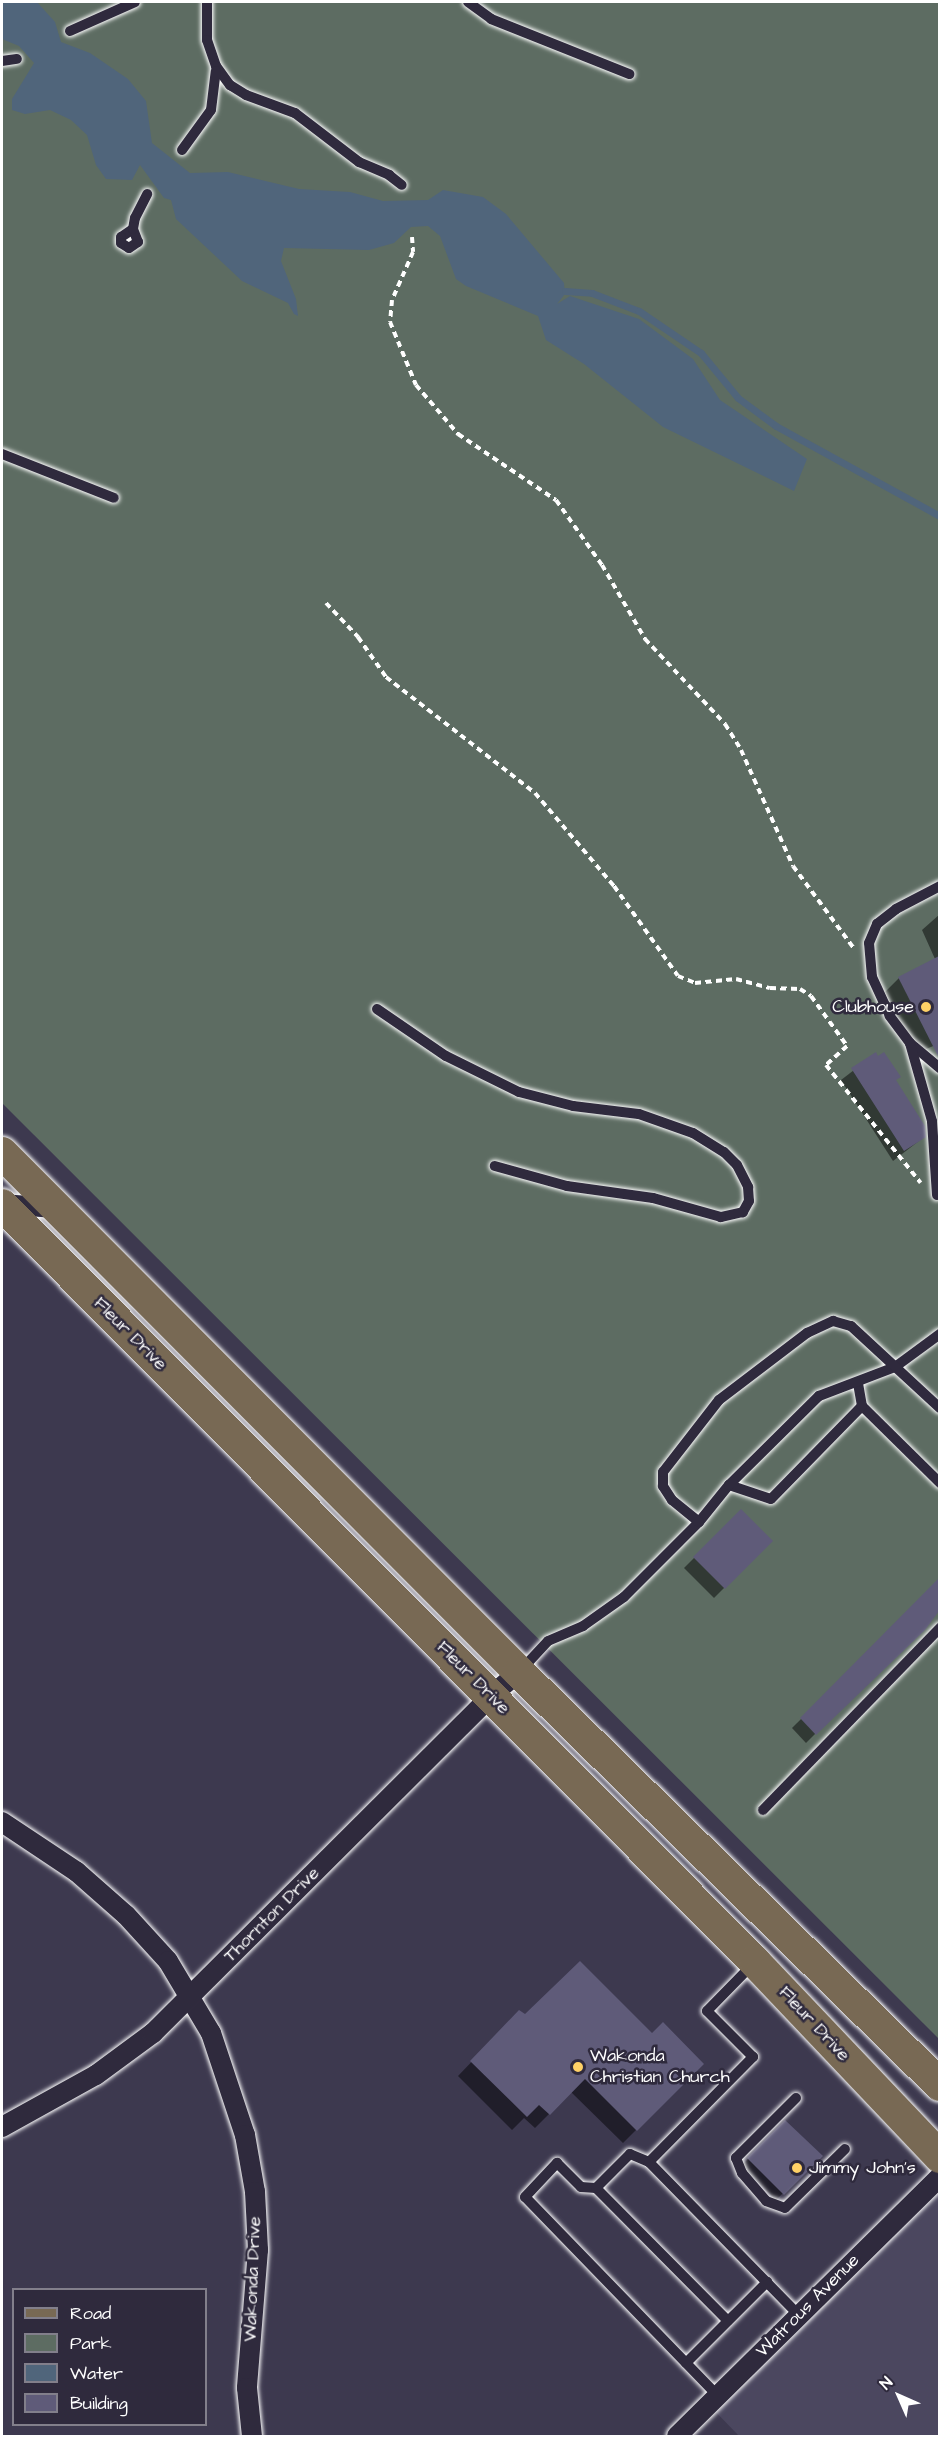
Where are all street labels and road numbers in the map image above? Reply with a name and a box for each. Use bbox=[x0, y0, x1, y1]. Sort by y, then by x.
street label: Fleur Drive bbox=[89, 1293, 171, 1375]
street label: Fleur Drive bbox=[432, 1637, 514, 1719]
street label: Thornton Drive bbox=[220, 1863, 324, 1967]
street label: Fleur Drive bbox=[774, 1982, 854, 2066]
street label: Wakonda Drive bbox=[240, 2216, 266, 2342]
street label: Watrous Avenue bbox=[752, 2250, 864, 2362]

